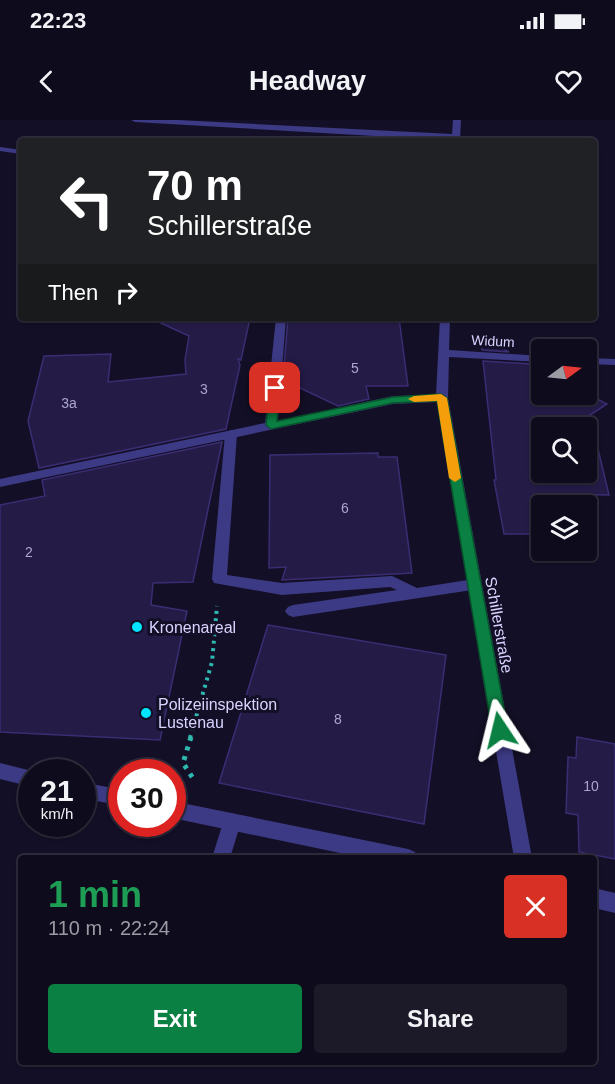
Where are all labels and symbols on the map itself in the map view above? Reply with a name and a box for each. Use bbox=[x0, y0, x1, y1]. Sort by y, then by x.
street label: Widum bbox=[471, 332, 515, 350]
north arrow bbox=[531, 339, 597, 405]
house number: 5 bbox=[351, 360, 359, 376]
pin bbox=[249, 362, 300, 413]
house number: 3 bbox=[200, 381, 208, 397]
house number: 3a bbox=[61, 395, 77, 411]
house number: 6 bbox=[341, 500, 349, 516]
house number: 2 bbox=[25, 544, 33, 560]
street label: Schillerstraße bbox=[482, 575, 516, 675]
place label: Kronenareal bbox=[149, 619, 236, 636]
marker: Kronenareal bbox=[130, 620, 144, 634]
place label: Polizeiinspektion Lustenau bbox=[158, 696, 277, 731]
position arrow bbox=[468, 698, 532, 762]
marker: Polizeiinspektion Lustenau bbox=[139, 706, 153, 720]
house number: 8 bbox=[334, 711, 342, 727]
speed limit sign: 30 bbox=[108, 759, 186, 837]
house number: 10 bbox=[583, 778, 599, 794]

